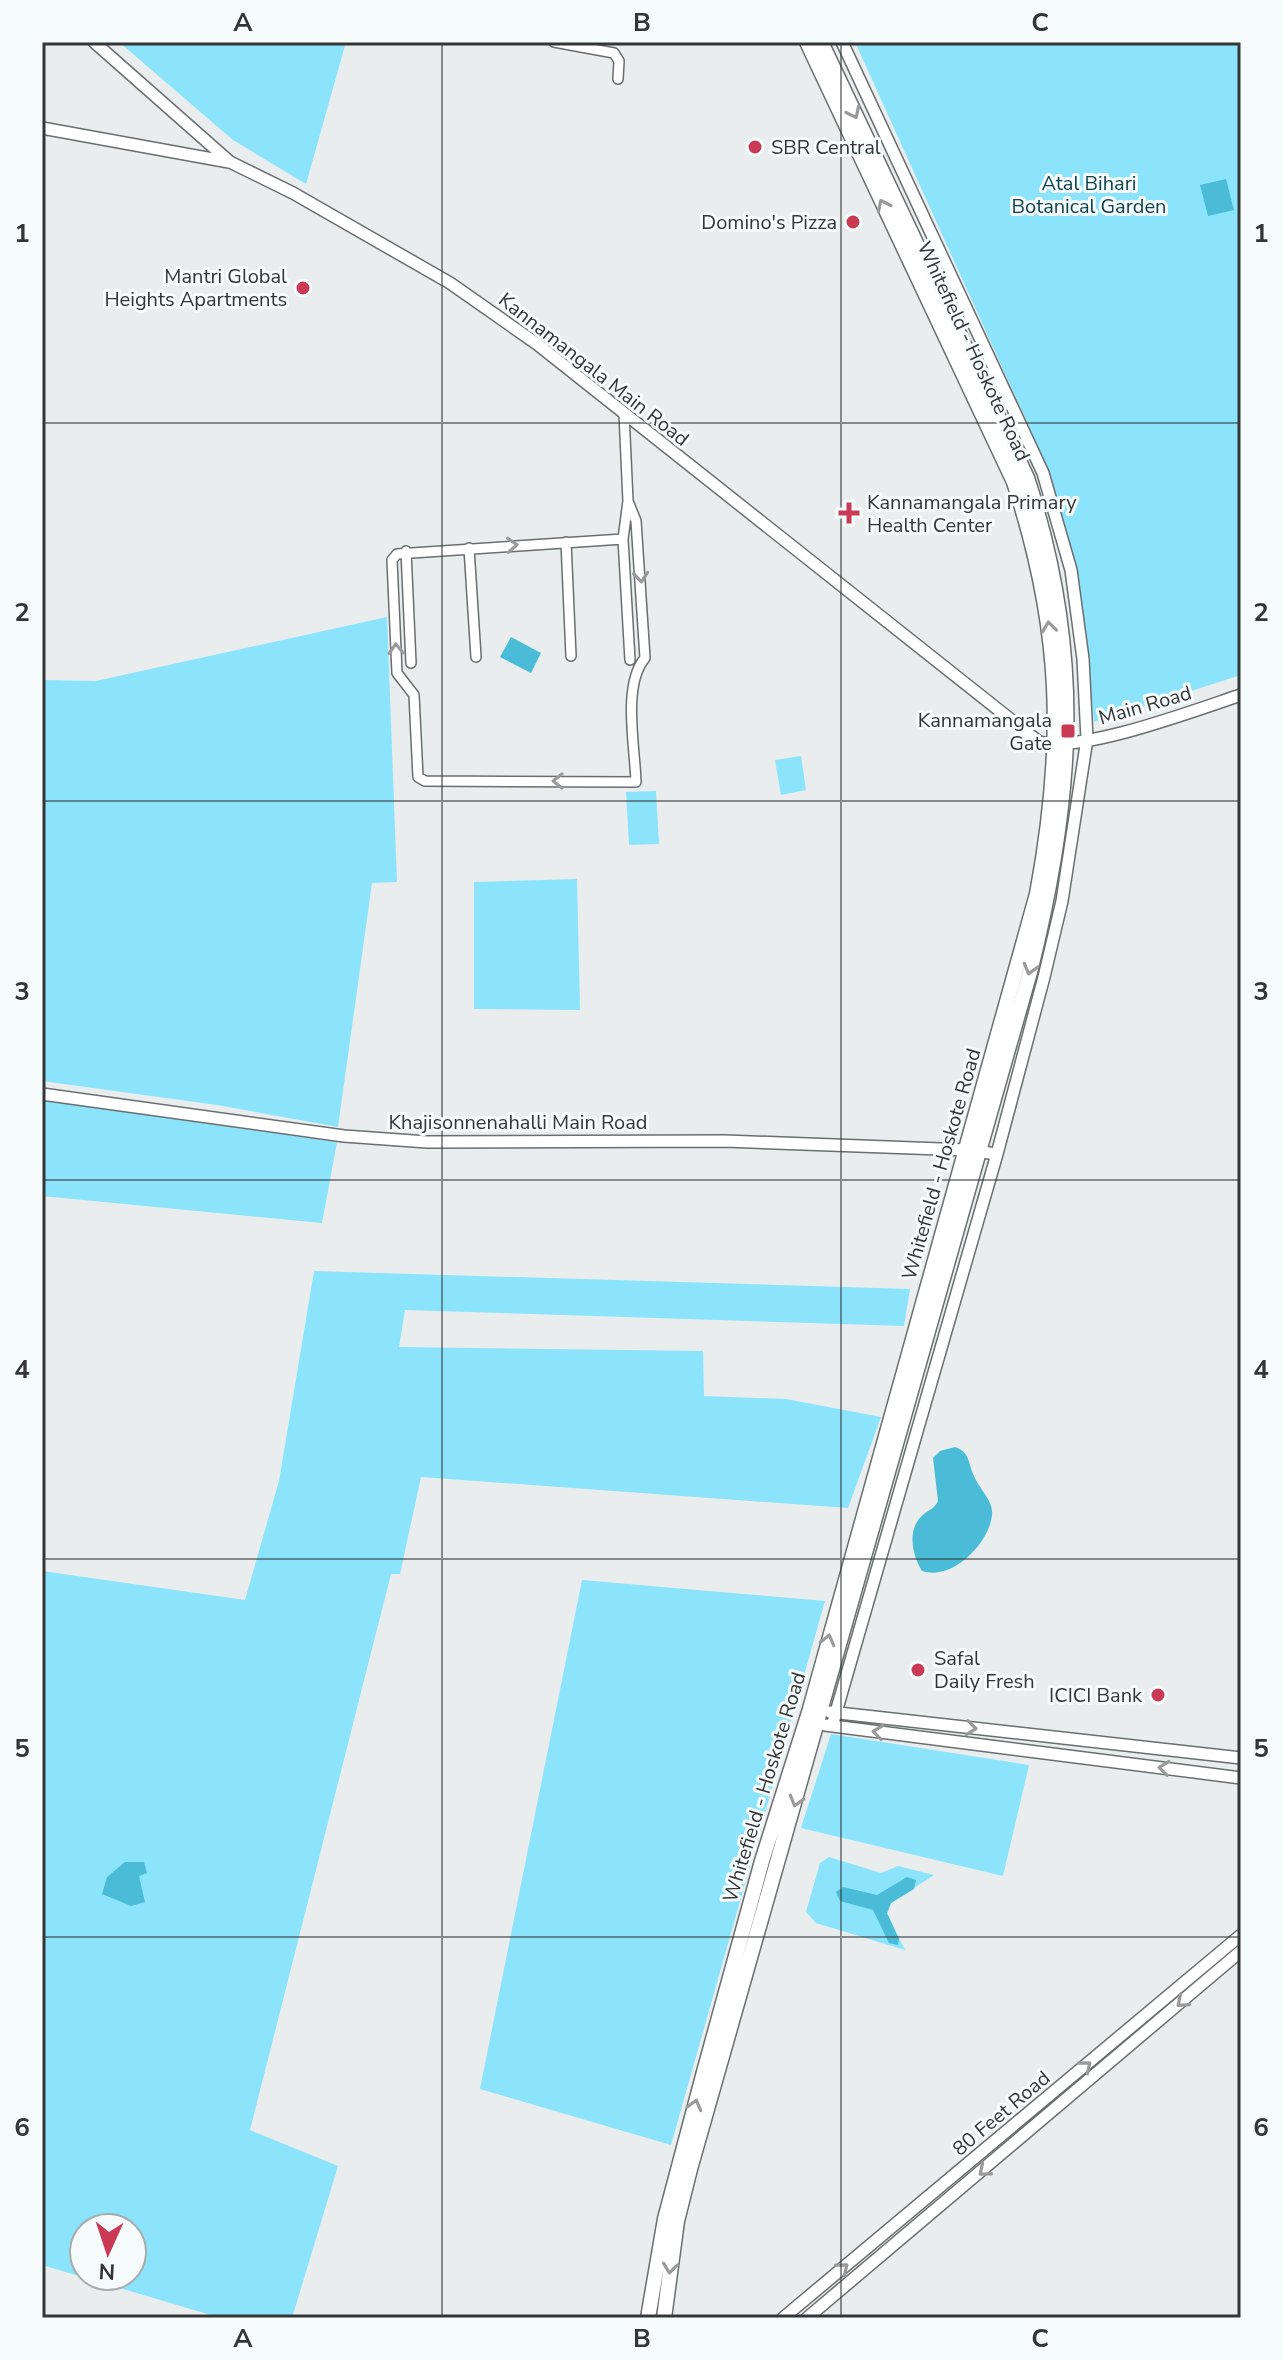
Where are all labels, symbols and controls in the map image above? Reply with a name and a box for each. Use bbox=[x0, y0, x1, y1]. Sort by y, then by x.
text: A bbox=[233, 5, 253, 40]
text: B bbox=[633, 5, 651, 40]
text: C bbox=[1031, 5, 1049, 40]
one-way arrow bbox=[844, 104, 860, 119]
place label: SBR Central bbox=[771, 134, 881, 161]
marker: SBR Central bbox=[746, 138, 764, 156]
park label: Atal Bihari Botanical Garden bbox=[1012, 170, 1166, 220]
one-way arrow bbox=[877, 198, 893, 213]
place label: Domino's Pizza bbox=[701, 209, 837, 236]
marker: Domino's Pizza bbox=[844, 213, 862, 231]
text: 1 bbox=[14, 216, 30, 251]
text: 1 bbox=[1253, 216, 1269, 251]
street label: Whitefield - Hoskote Road bbox=[911, 237, 1036, 465]
place label: Mantri Global Heights Apartments bbox=[104, 263, 287, 313]
marker: Mantri Global Heights Apartments bbox=[294, 279, 312, 297]
street label: Kannamangala Main Road bbox=[493, 286, 695, 452]
place label: Kannamangala Primary Health Center bbox=[867, 489, 1077, 539]
marker: Kannamangala Primary Health Center bbox=[838, 502, 860, 524]
one-way arrow bbox=[506, 537, 519, 554]
one-way arrow bbox=[632, 571, 649, 584]
text: 2 bbox=[14, 595, 30, 630]
text: 2 bbox=[1253, 595, 1269, 630]
one-way arrow bbox=[1041, 620, 1058, 634]
one-way arrow bbox=[387, 642, 404, 655]
street label: Main Road bbox=[1096, 679, 1195, 732]
place label: Kannamangala Gate bbox=[918, 707, 1052, 757]
marker: Kannamangala Gate bbox=[1059, 722, 1077, 740]
one-way arrow bbox=[551, 773, 564, 790]
one-way arrow bbox=[1023, 962, 1040, 976]
text: 3 bbox=[14, 974, 30, 1009]
text: 3 bbox=[1253, 974, 1269, 1009]
street label: Whitefield - Hoskote Road bbox=[895, 1045, 987, 1283]
street label: Khajisonnenahalli Main Road bbox=[389, 1109, 647, 1136]
text: 4 bbox=[14, 1352, 30, 1387]
text: 4 bbox=[1253, 1352, 1269, 1387]
one-way arrow bbox=[818, 1634, 835, 1647]
place label: Safal Daily Fresh bbox=[934, 1645, 1035, 1695]
marker: Safal Daily Fresh bbox=[909, 1661, 927, 1679]
street label: Whitefield - Hoskote Road bbox=[717, 1669, 812, 1906]
place label: ICICI Bank bbox=[1049, 1682, 1143, 1709]
marker: ICICI Bank bbox=[1149, 1686, 1167, 1704]
one-way arrow bbox=[965, 1720, 978, 1737]
one-way arrow bbox=[871, 1724, 885, 1741]
text: 5 bbox=[14, 1731, 30, 1766]
text: 5 bbox=[1253, 1731, 1269, 1766]
one-way arrow bbox=[1157, 1760, 1171, 1777]
one-way arrow bbox=[788, 1794, 805, 1808]
one-way arrow bbox=[1177, 1993, 1191, 2007]
one-way arrow bbox=[1076, 2061, 1091, 2076]
street label: 80 Feet Road bbox=[947, 2065, 1056, 2162]
one-way arrow bbox=[686, 2099, 702, 2113]
text: 6 bbox=[14, 2110, 30, 2145]
text: 6 bbox=[1253, 2110, 1269, 2145]
one-way arrow bbox=[978, 2161, 993, 2175]
north arrow bbox=[68, 2212, 148, 2292]
text: N bbox=[98, 2256, 116, 2286]
one-way arrow bbox=[662, 2261, 679, 2275]
one-way arrow bbox=[834, 2263, 848, 2278]
text: A bbox=[233, 2321, 253, 2356]
text: B bbox=[633, 2321, 651, 2356]
text: C bbox=[1031, 2321, 1049, 2356]

